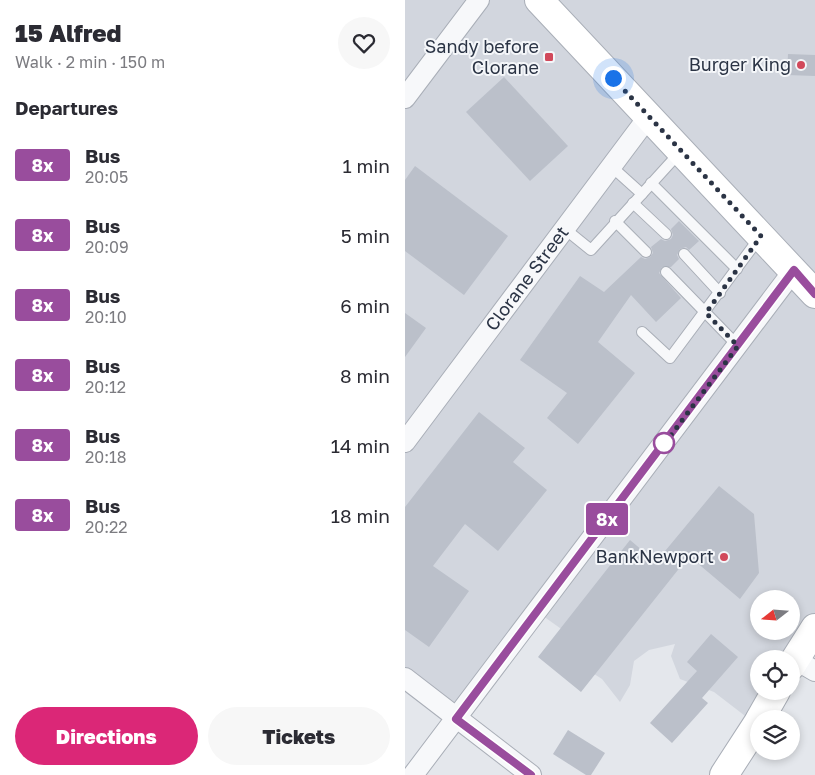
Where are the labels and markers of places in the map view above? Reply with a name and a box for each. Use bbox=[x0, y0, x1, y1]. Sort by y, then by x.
place label: Sandy before Clorane bbox=[425, 35, 539, 78]
marker: Sandy before Clorane bbox=[543, 51, 555, 63]
place label: Burger King bbox=[689, 53, 791, 75]
marker: Burger King bbox=[795, 59, 807, 71]
unlabelled marker bbox=[653, 432, 675, 454]
place label: BankNewport bbox=[596, 545, 714, 567]
marker: BankNewport bbox=[718, 551, 730, 563]

